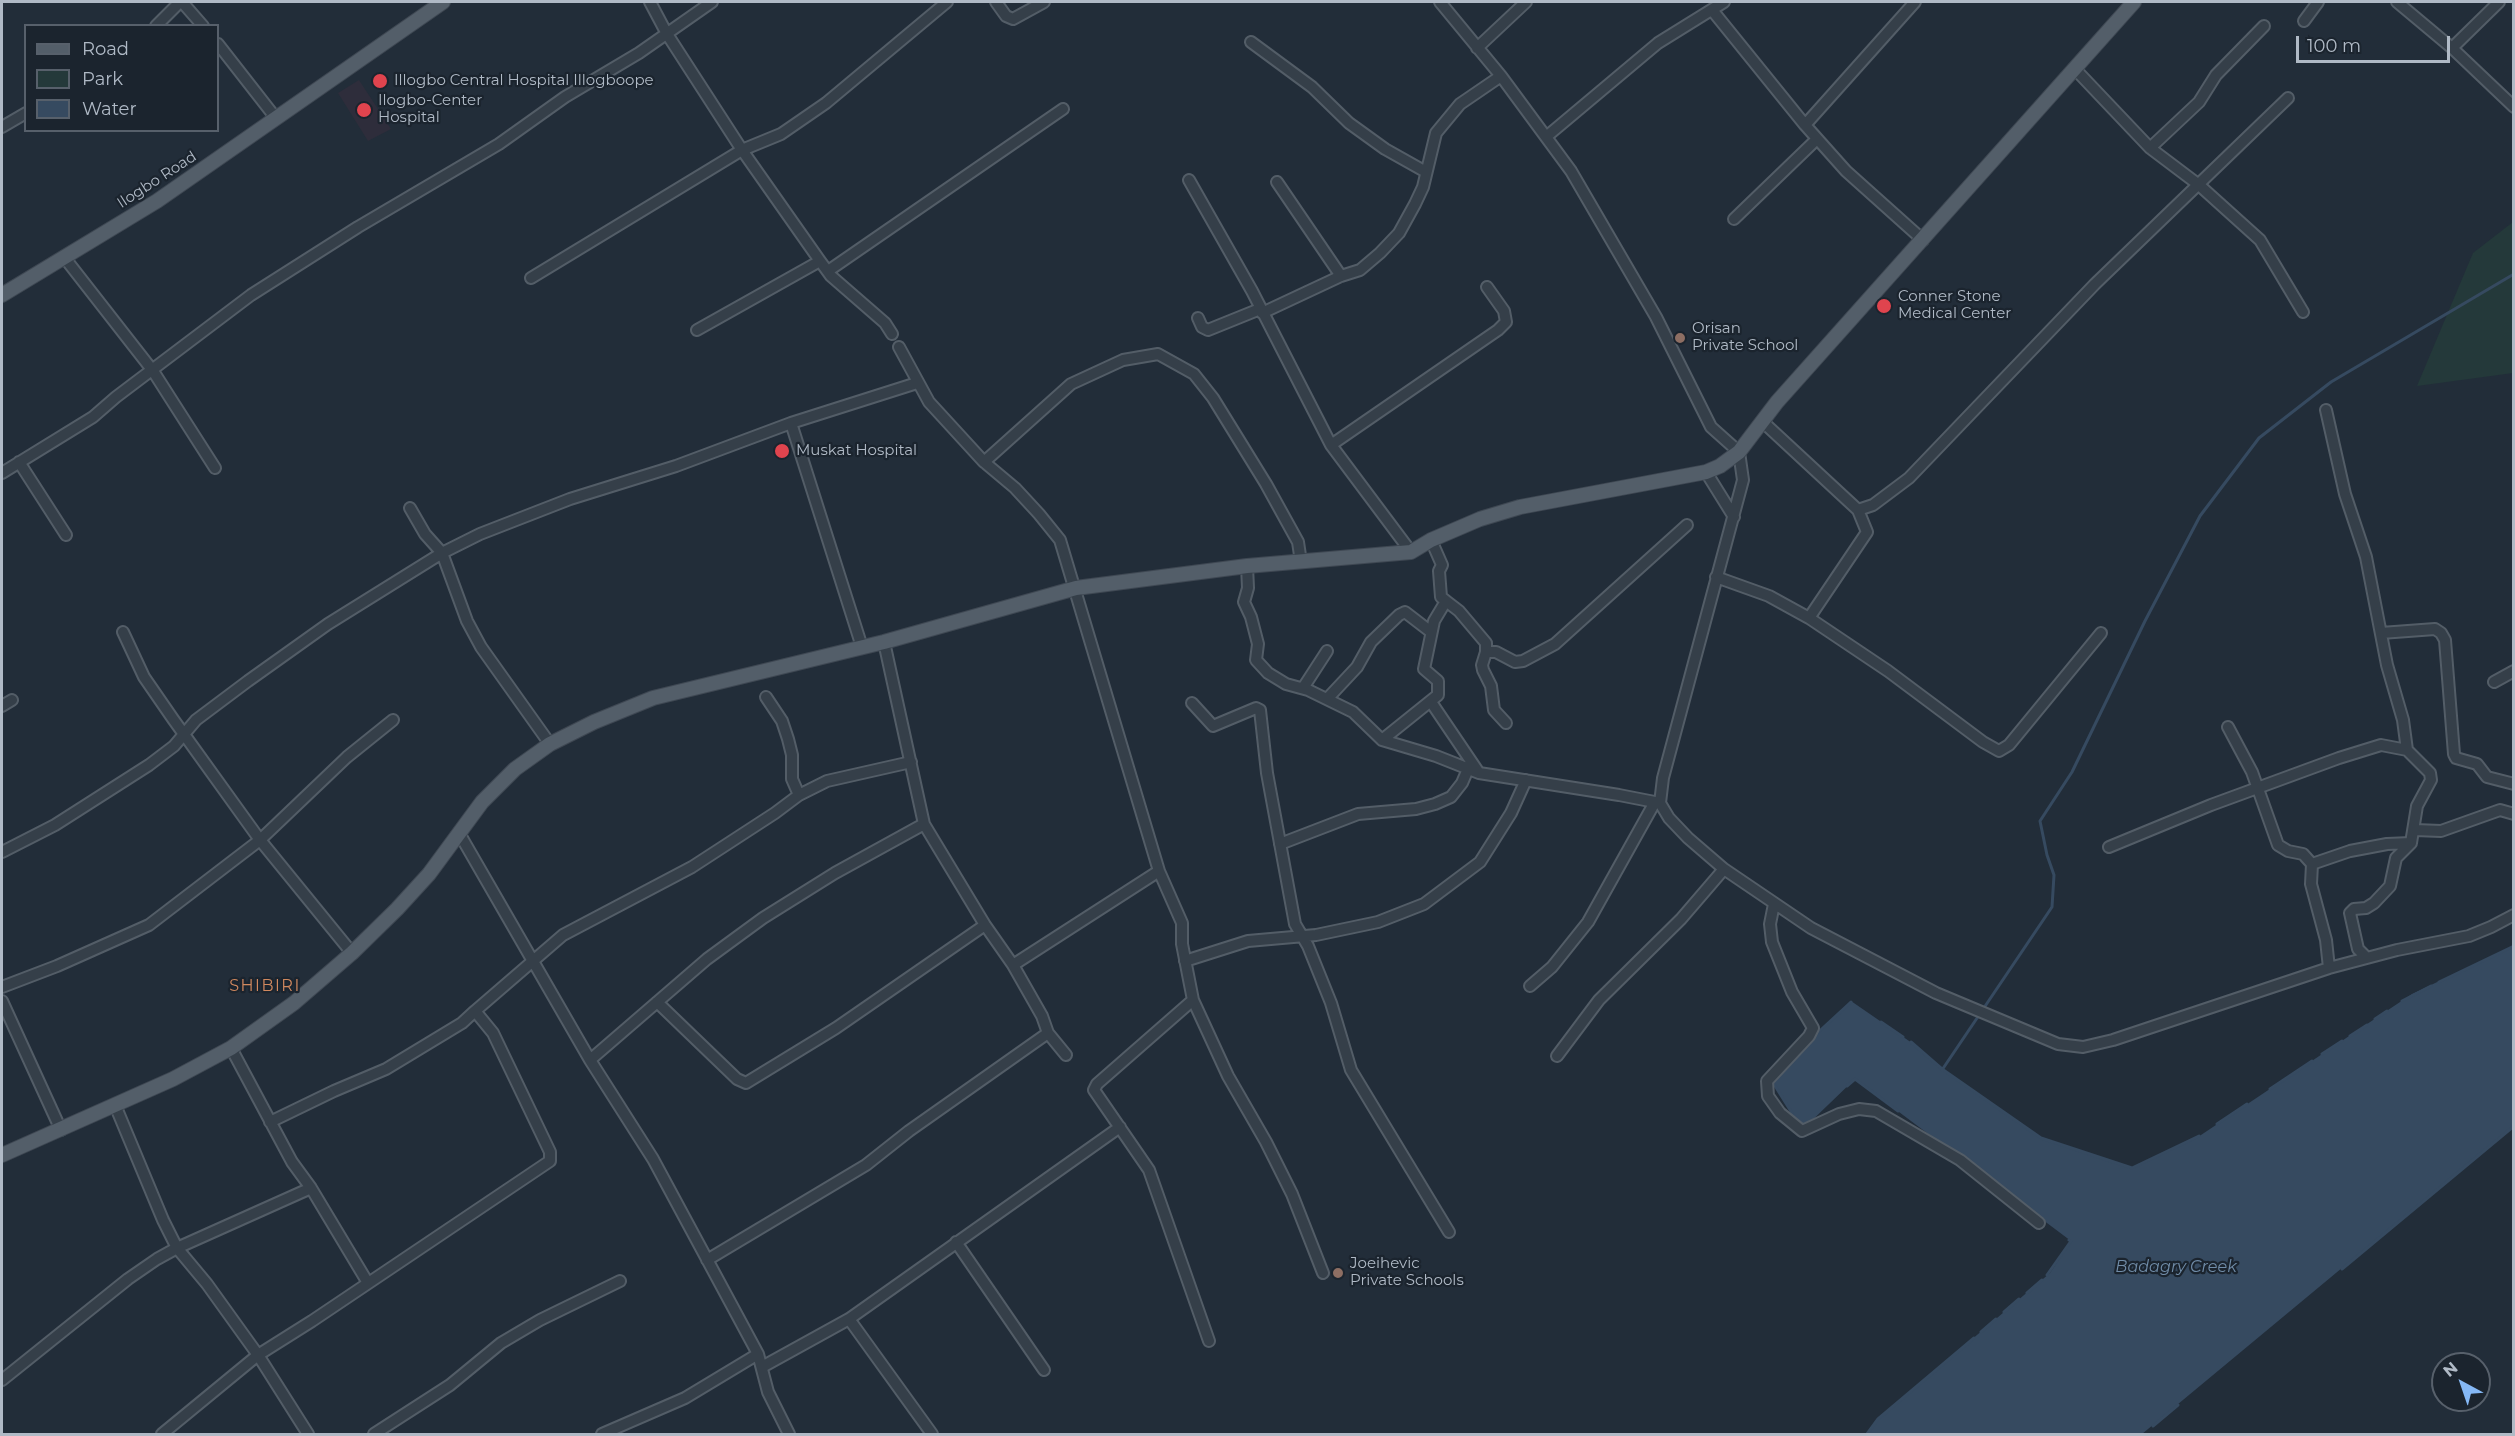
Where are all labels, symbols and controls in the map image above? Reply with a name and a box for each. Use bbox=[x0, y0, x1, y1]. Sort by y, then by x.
legend bbox=[24, 24, 219, 132]
scale bar bbox=[2299, 24, 2454, 62]
text: 100 m bbox=[2307, 35, 2361, 57]
text: Road bbox=[82, 38, 129, 60]
text: Park bbox=[82, 68, 123, 90]
marker: Illogbo Central Hospital Illogboope bbox=[371, 72, 389, 90]
place label: Illogbo Central Hospital Illogboope bbox=[394, 72, 654, 90]
place label: Ilogbo-Center Hospital bbox=[378, 92, 482, 127]
text: Water bbox=[82, 98, 137, 120]
marker: Ilogbo-Center Hospital bbox=[355, 101, 373, 119]
street label: Ilogbo Road bbox=[114, 148, 200, 212]
place label: Conner Stone Medical Center bbox=[1898, 288, 2011, 323]
marker: Conner Stone Medical Center bbox=[1875, 297, 1893, 315]
place label: Orisan Private School bbox=[1692, 320, 1798, 355]
marker: Orisan Private School bbox=[1673, 331, 1687, 345]
marker: Muskat Hospital bbox=[773, 442, 791, 460]
place label: Muskat Hospital bbox=[796, 442, 917, 460]
district label: SHIBIRI bbox=[229, 976, 301, 996]
place label: Joeihevic Private Schools bbox=[1350, 1255, 1464, 1290]
water label: Badagry Creek bbox=[2115, 1257, 2237, 1277]
marker: Joeihevic Private Schools bbox=[1331, 1266, 1345, 1280]
north arrow bbox=[2431, 1352, 2491, 1412]
text: N bbox=[2439, 1358, 2461, 1381]

